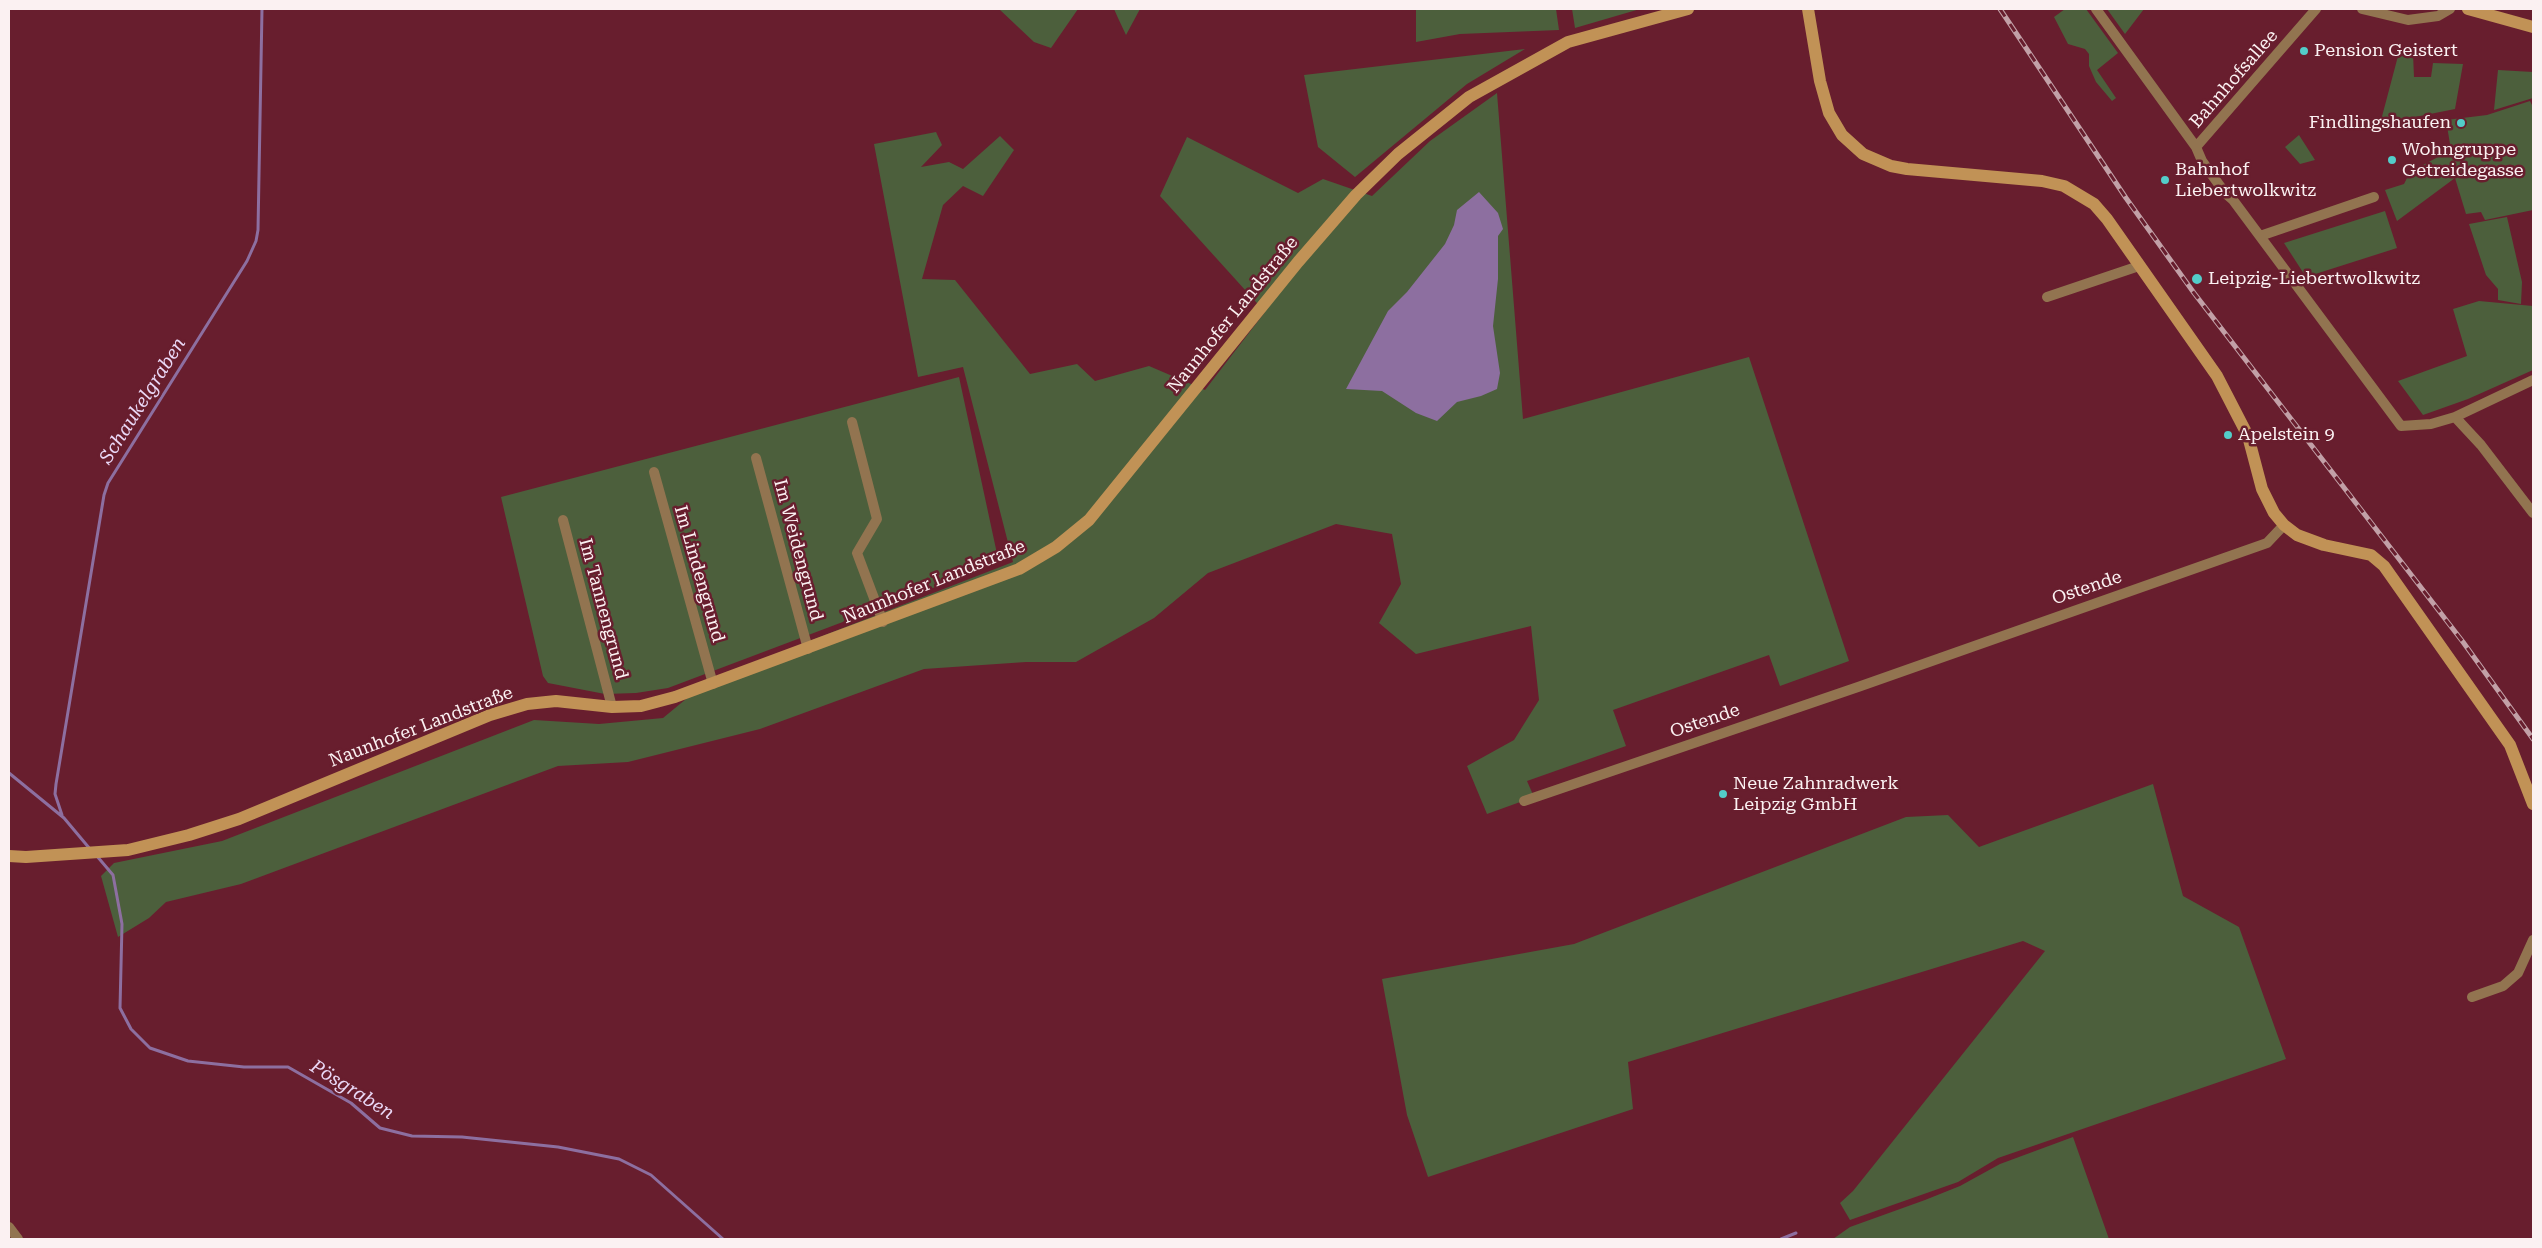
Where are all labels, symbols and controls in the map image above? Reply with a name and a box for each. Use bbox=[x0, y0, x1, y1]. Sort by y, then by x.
street label: Bahnhofsallee bbox=[2185, 25, 2283, 133]
place label: Pension Geistert bbox=[2314, 40, 2458, 62]
marker: Pension Geistert bbox=[2298, 45, 2310, 57]
place label: Findlingshaufen bbox=[2309, 112, 2451, 134]
marker: Findlingshaufen bbox=[2455, 117, 2467, 129]
place label: Wohngruppe Getreidegasse bbox=[2402, 139, 2524, 182]
marker: Wohngruppe Getreidegasse bbox=[2386, 154, 2398, 166]
place label: Bahnhof Liebertwolkwitz bbox=[2175, 159, 2316, 202]
marker: Bahnhof Liebertwolkwitz bbox=[2159, 174, 2171, 186]
street label: Naunhofer Landstraße bbox=[1163, 232, 1303, 398]
place label: Leipzig-Liebertwolkwitz bbox=[2208, 268, 2420, 290]
marker: Leipzig-Liebertwolkwitz bbox=[2190, 272, 2204, 286]
water label: Schaukelgraben bbox=[95, 334, 191, 468]
place label: Apelstein 9 bbox=[2238, 424, 2334, 446]
marker: Apelstein 9 bbox=[2222, 429, 2234, 441]
street label: Im Weidengrund bbox=[769, 477, 827, 623]
street label: Im Lindengrund bbox=[669, 503, 729, 645]
street label: Naunhofer Landstraße bbox=[839, 535, 1029, 629]
street label: Im Tannengrund bbox=[574, 536, 632, 682]
street label: Ostende bbox=[2049, 566, 2125, 610]
street label: Naunhofer Landstraße bbox=[326, 682, 516, 772]
street label: Ostende bbox=[1667, 699, 1743, 743]
place label: Neue Zahnradwerk Leipzig GmbH bbox=[1733, 773, 1899, 816]
marker: Neue Zahnradwerk Leipzig GmbH bbox=[1717, 788, 1729, 800]
water label: Pösgraben bbox=[306, 1055, 398, 1125]

